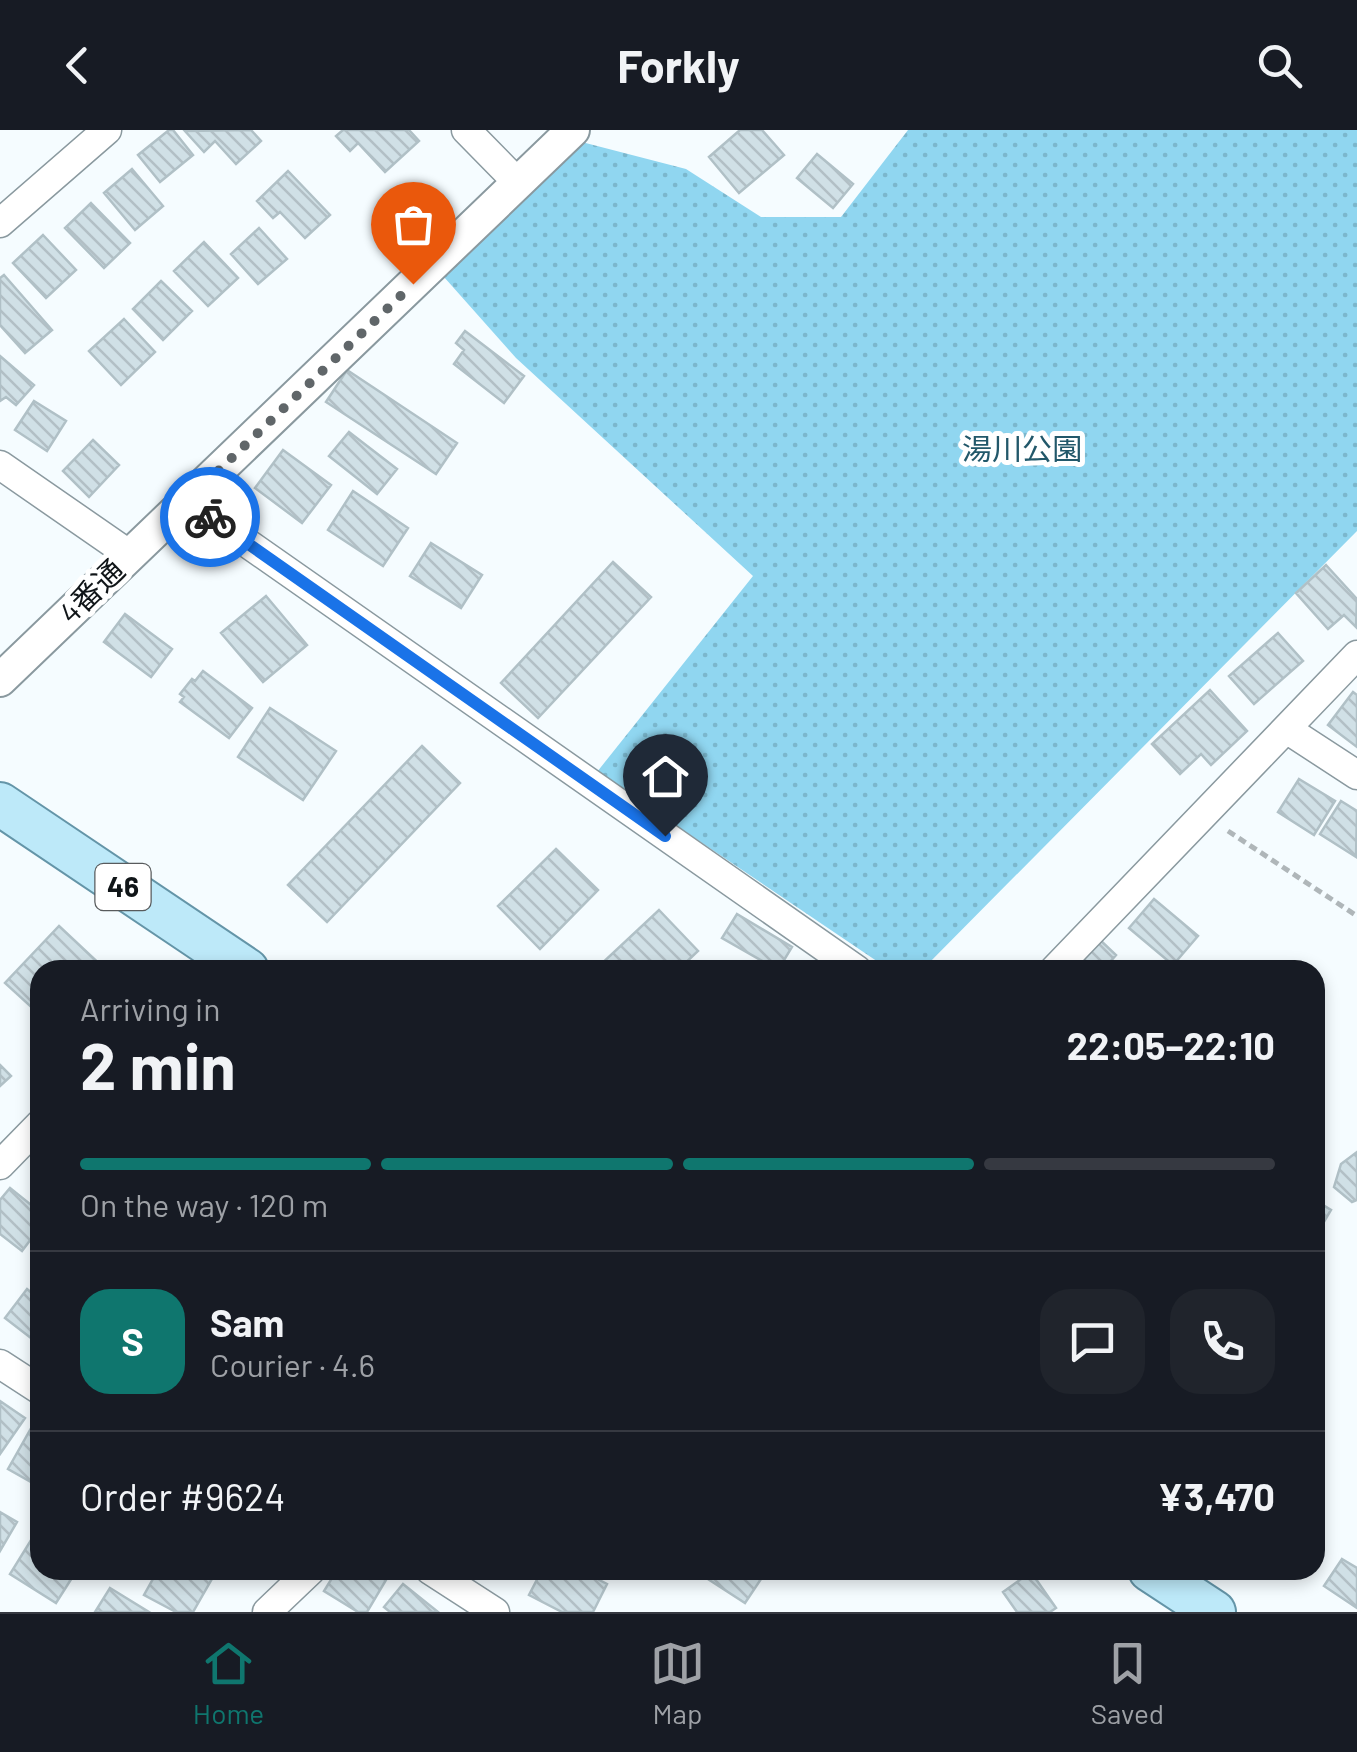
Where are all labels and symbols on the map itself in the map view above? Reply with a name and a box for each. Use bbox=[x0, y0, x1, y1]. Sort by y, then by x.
pin bbox=[371, 182, 456, 285]
park label: 湯川公園 bbox=[962, 430, 1082, 466]
courier bbox=[160, 467, 260, 567]
street label: 4番通 bbox=[51, 551, 131, 630]
pin bbox=[623, 734, 708, 837]
road number: 46 bbox=[96, 864, 150, 910]

